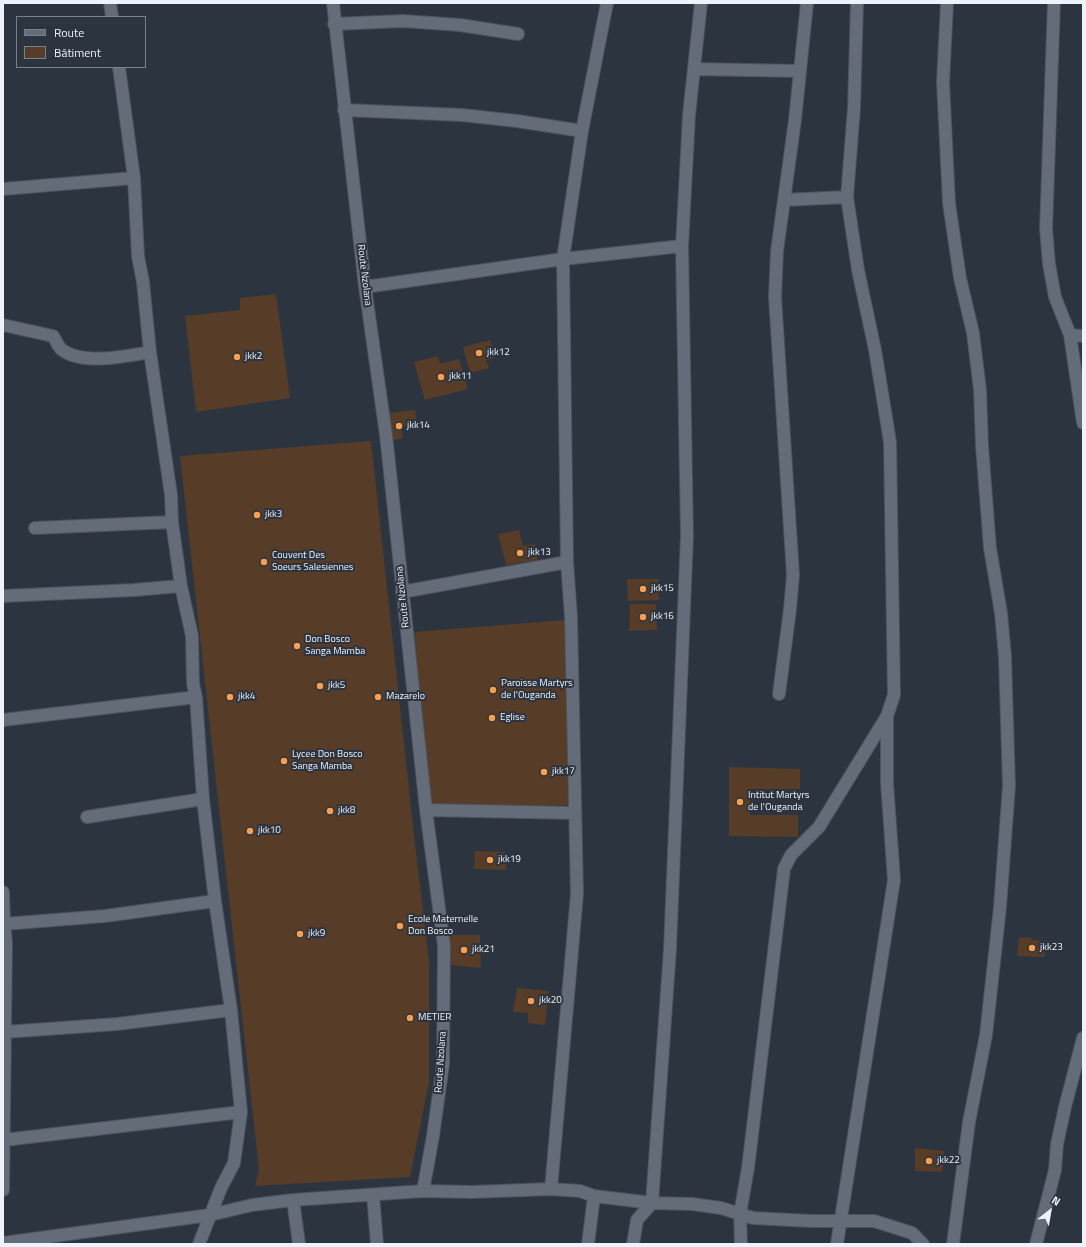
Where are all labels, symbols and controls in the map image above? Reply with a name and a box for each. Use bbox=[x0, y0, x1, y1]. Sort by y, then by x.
legend bbox=[16, 16, 146, 68]
text: Route bbox=[54, 23, 84, 42]
text: Bâtiment bbox=[54, 43, 101, 62]
street label: Route Nzolana bbox=[354, 244, 374, 306]
place label: jkk12 bbox=[487, 347, 510, 359]
marker: jkk12 bbox=[474, 348, 484, 358]
place label: jkk2 bbox=[245, 351, 262, 363]
marker: jkk2 bbox=[232, 352, 242, 362]
place label: jkk11 bbox=[449, 371, 472, 383]
marker: jkk11 bbox=[436, 372, 446, 382]
place label: jkk14 bbox=[407, 420, 430, 432]
marker: jkk14 bbox=[394, 421, 404, 431]
place label: jkk3 bbox=[265, 509, 282, 521]
marker: jkk3 bbox=[252, 510, 262, 520]
place label: jkk13 bbox=[528, 547, 551, 559]
marker: jkk13 bbox=[515, 548, 525, 558]
place label: Couvent Des Soeurs Salesiennes bbox=[272, 550, 353, 574]
marker: Couvent Des Soeurs Salesiennes bbox=[259, 557, 269, 567]
street label: Route Nzolana bbox=[394, 566, 412, 628]
place label: jkk15 bbox=[651, 583, 674, 595]
marker: jkk15 bbox=[638, 584, 648, 594]
place label: jkk16 bbox=[651, 611, 674, 623]
marker: jkk16 bbox=[638, 612, 648, 622]
place label: Don Bosco Sanga Mamba bbox=[305, 634, 365, 658]
marker: Don Bosco Sanga Mamba bbox=[292, 641, 302, 651]
place label: Paroisse Martyrs de l'Ouganda bbox=[501, 678, 573, 702]
place label: jkk5 bbox=[328, 680, 345, 692]
marker: jkk5 bbox=[315, 681, 325, 691]
marker: Paroisse Martyrs de l'Ouganda bbox=[488, 685, 498, 695]
place label: jkk4 bbox=[238, 691, 255, 703]
place label: Mazarelo bbox=[386, 691, 425, 703]
marker: jkk4 bbox=[225, 692, 235, 702]
marker: Mazarelo bbox=[373, 692, 383, 702]
place label: Eglise bbox=[500, 712, 525, 724]
marker: Eglise bbox=[487, 713, 497, 723]
place label: Lycee Don Bosco Sanga Mamba bbox=[292, 749, 363, 772]
marker: Lycee Don Bosco Sanga Mamba bbox=[279, 756, 289, 766]
place label: jkk17 bbox=[552, 766, 575, 778]
marker: jkk17 bbox=[539, 767, 549, 777]
place label: Intitut Martyrs de l'Ouganda bbox=[748, 790, 809, 814]
marker: Intitut Martyrs de l'Ouganda bbox=[735, 797, 745, 807]
place label: jkk8 bbox=[338, 805, 355, 817]
marker: jkk8 bbox=[325, 806, 335, 816]
place label: jkk10 bbox=[258, 825, 281, 837]
marker: jkk10 bbox=[245, 826, 255, 836]
place label: jkk19 bbox=[498, 854, 521, 866]
marker: jkk19 bbox=[485, 855, 495, 865]
place label: Ecole Maternelle Don Bosco bbox=[408, 914, 478, 938]
marker: Ecole Maternelle Don Bosco bbox=[395, 921, 405, 931]
place label: jkk9 bbox=[308, 928, 325, 940]
marker: jkk9 bbox=[295, 929, 305, 939]
place label: jkk23 bbox=[1040, 942, 1063, 954]
marker: jkk23 bbox=[1027, 943, 1037, 953]
place label: jkk21 bbox=[472, 944, 495, 956]
marker: jkk21 bbox=[459, 945, 469, 955]
place label: jkk20 bbox=[539, 995, 562, 1007]
marker: jkk20 bbox=[526, 996, 536, 1006]
place label: METIER bbox=[418, 1012, 451, 1024]
marker: METIER bbox=[405, 1013, 415, 1023]
street label: Route Nzolana bbox=[433, 1031, 449, 1093]
place label: jkk22 bbox=[937, 1155, 960, 1167]
marker: jkk22 bbox=[924, 1156, 934, 1166]
north arrow bbox=[1030, 1191, 1070, 1231]
text: N bbox=[1049, 1192, 1064, 1210]

